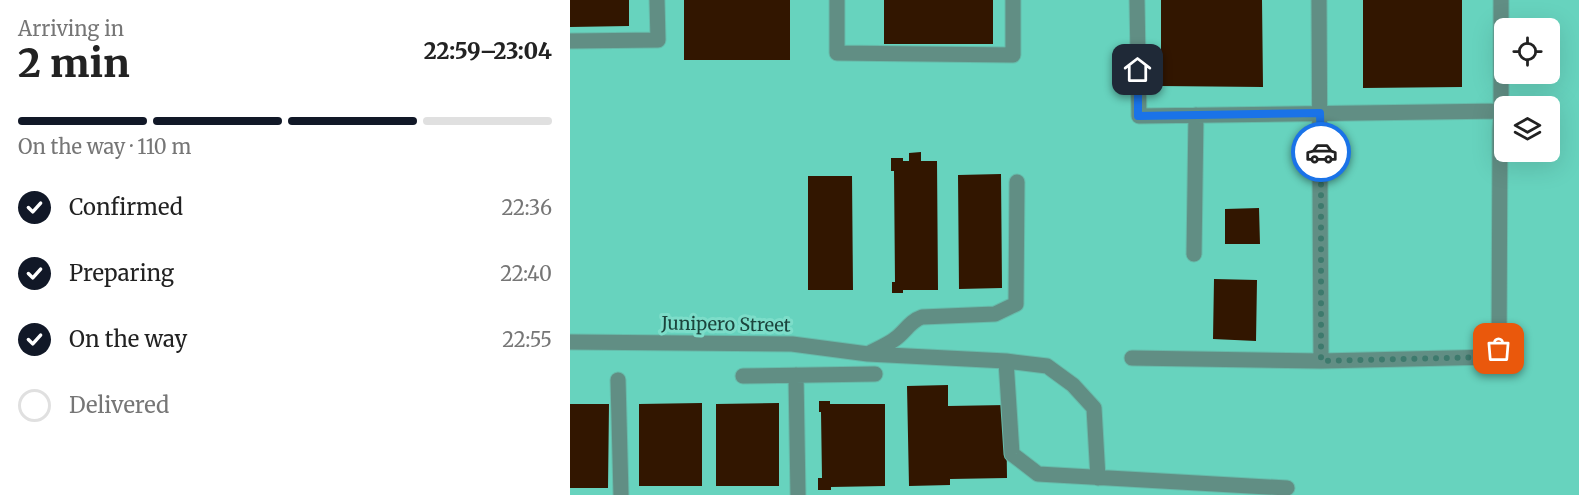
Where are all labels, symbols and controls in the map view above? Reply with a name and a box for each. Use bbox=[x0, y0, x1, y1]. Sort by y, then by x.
text: Arriving in bbox=[18, 16, 124, 41]
map controls bbox=[1494, 18, 1560, 162]
button: locate bbox=[1494, 18, 1560, 84]
text: 22:59–23:04 bbox=[424, 37, 552, 65]
text: 2 min bbox=[18, 39, 130, 88]
pin bbox=[1112, 44, 1163, 95]
icon: home bbox=[1121, 53, 1154, 86]
button: layers bbox=[1494, 96, 1560, 162]
courier bbox=[1291, 122, 1351, 182]
text: On the way · 110 m bbox=[18, 134, 191, 159]
icon: car bbox=[1305, 136, 1338, 169]
icon: check bbox=[18, 191, 51, 224]
text: Confirmed bbox=[69, 193, 183, 221]
text: 22:36 bbox=[502, 195, 552, 220]
icon: check bbox=[18, 257, 51, 290]
text: Preparing bbox=[69, 259, 174, 287]
text: 22:40 bbox=[500, 261, 552, 286]
street label: Junipero Street bbox=[660, 311, 791, 337]
icon: check bbox=[18, 323, 51, 356]
pin bbox=[1473, 323, 1524, 374]
text: On the way bbox=[69, 325, 187, 353]
text: 22:55 bbox=[502, 327, 552, 352]
icon: bag bbox=[1482, 332, 1515, 365]
text: Delivered bbox=[69, 391, 169, 419]

